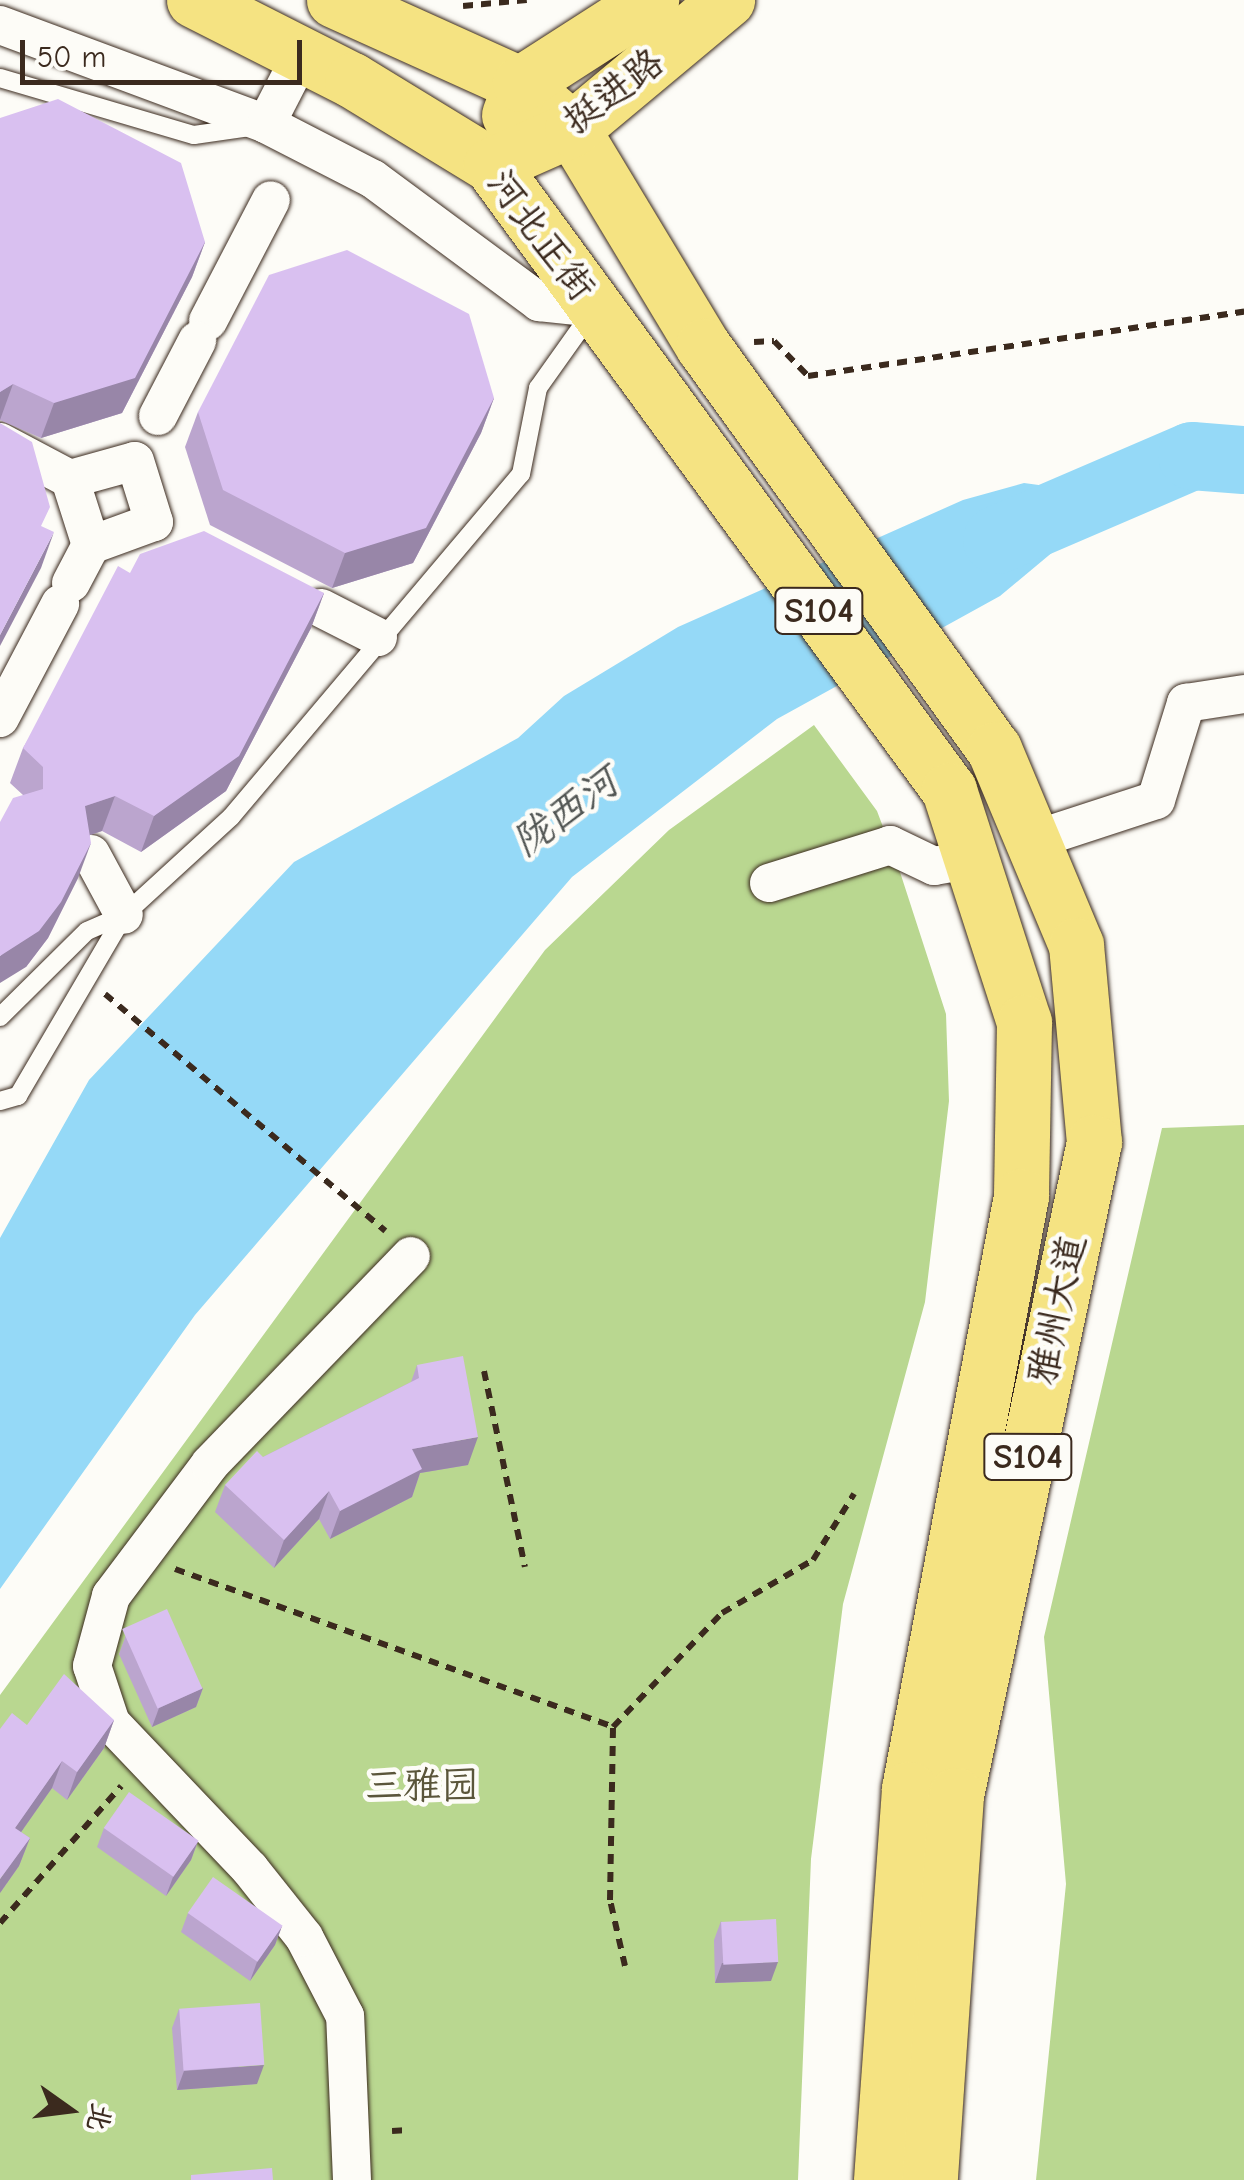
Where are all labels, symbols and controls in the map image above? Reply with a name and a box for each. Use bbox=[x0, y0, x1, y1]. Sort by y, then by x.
scale bar bbox=[25, 20, 308, 82]
street label: 挺进路 bbox=[555, 39, 673, 145]
text: 50 m bbox=[37, 40, 106, 75]
street label: 河北正街 bbox=[476, 162, 604, 310]
road number: S104 bbox=[774, 581, 864, 641]
water label: 陇西河 bbox=[502, 757, 628, 867]
street label: 雅州大道 bbox=[1020, 1231, 1096, 1389]
road number: S104 bbox=[983, 1427, 1073, 1487]
park label: 三雅园 bbox=[365, 1764, 479, 1810]
north arrow bbox=[20, 2060, 120, 2160]
text: 北 bbox=[80, 2100, 118, 2135]

